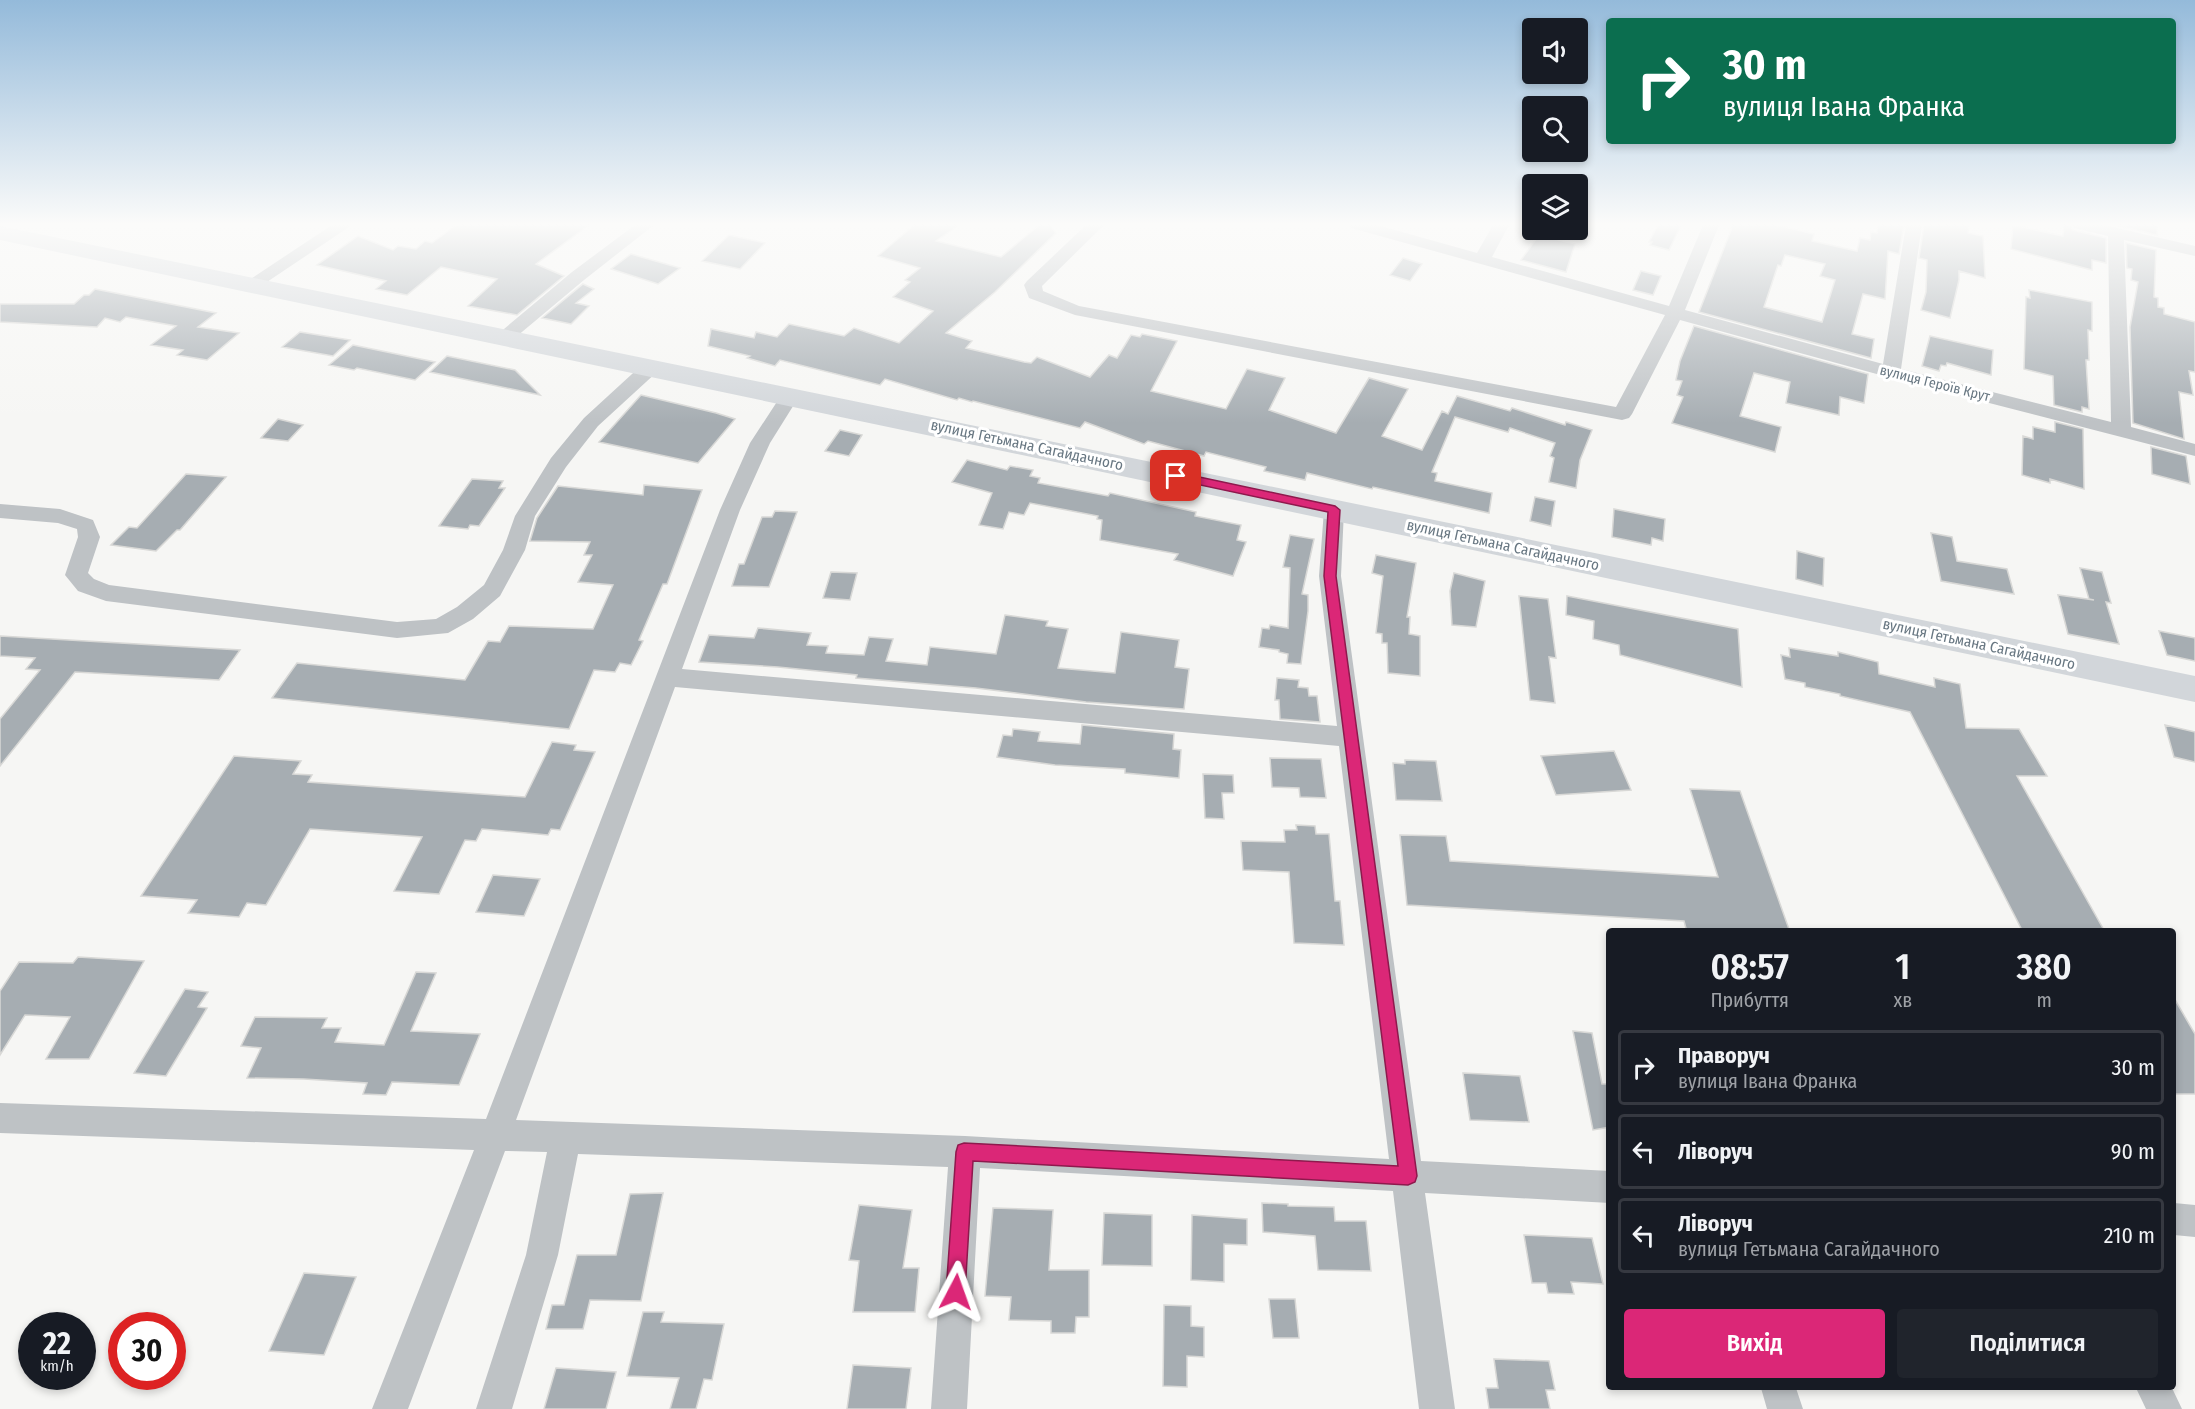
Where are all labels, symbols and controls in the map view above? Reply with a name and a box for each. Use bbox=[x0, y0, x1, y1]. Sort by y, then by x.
map controls bbox=[1522, 18, 1588, 240]
button: sound bbox=[1522, 18, 1588, 84]
text: 30 m bbox=[1723, 40, 1807, 90]
icon: right bbox=[1624, 42, 1702, 120]
text: вулиця Івана Франка bbox=[1723, 91, 1965, 123]
button: search bbox=[1522, 96, 1588, 162]
button: layers bbox=[1522, 174, 1588, 240]
street label: вулиця Героїв Крут bbox=[1878, 362, 1992, 405]
street label: вулиця Гетьмана Сагайдачного bbox=[929, 416, 1125, 474]
pin bbox=[1150, 450, 1201, 501]
icon: arrive bbox=[1159, 459, 1192, 492]
street label: вулиця Гетьмана Сагайдачного bbox=[1405, 516, 1601, 574]
street label: вулиця Гетьмана Сагайдачного bbox=[1881, 615, 2077, 673]
text: 08:57 bbox=[1711, 945, 1789, 989]
text: 1 bbox=[1895, 945, 1910, 989]
text: 380 bbox=[2017, 945, 2072, 989]
text: Прибуття bbox=[1710, 988, 1789, 1012]
text: хв bbox=[1893, 988, 1912, 1012]
text: m bbox=[2036, 988, 2052, 1012]
text: Праворуч bbox=[1678, 1042, 1770, 1069]
icon: right bbox=[1627, 1051, 1660, 1084]
text: 30 m bbox=[2112, 1054, 2155, 1081]
text: вулиця Івана Франка bbox=[1678, 1069, 1857, 1093]
icon: left bbox=[1627, 1135, 1660, 1168]
text: Ліворуч bbox=[1678, 1138, 1753, 1165]
text: 90 m bbox=[2111, 1138, 2155, 1165]
text: Ліворуч bbox=[1678, 1210, 1753, 1237]
icon: left bbox=[1627, 1219, 1660, 1252]
text: 210 m bbox=[2104, 1222, 2155, 1249]
text: вулиця Гетьмана Сагайдачного bbox=[1678, 1237, 1940, 1261]
position arrow bbox=[924, 1260, 988, 1324]
button: Вихід bbox=[1624, 1309, 1885, 1378]
button: Поділитися bbox=[1897, 1309, 2158, 1378]
speed limit sign: 30 bbox=[108, 1312, 186, 1390]
text: 22 bbox=[43, 1326, 71, 1362]
text: km/h bbox=[40, 1357, 74, 1375]

